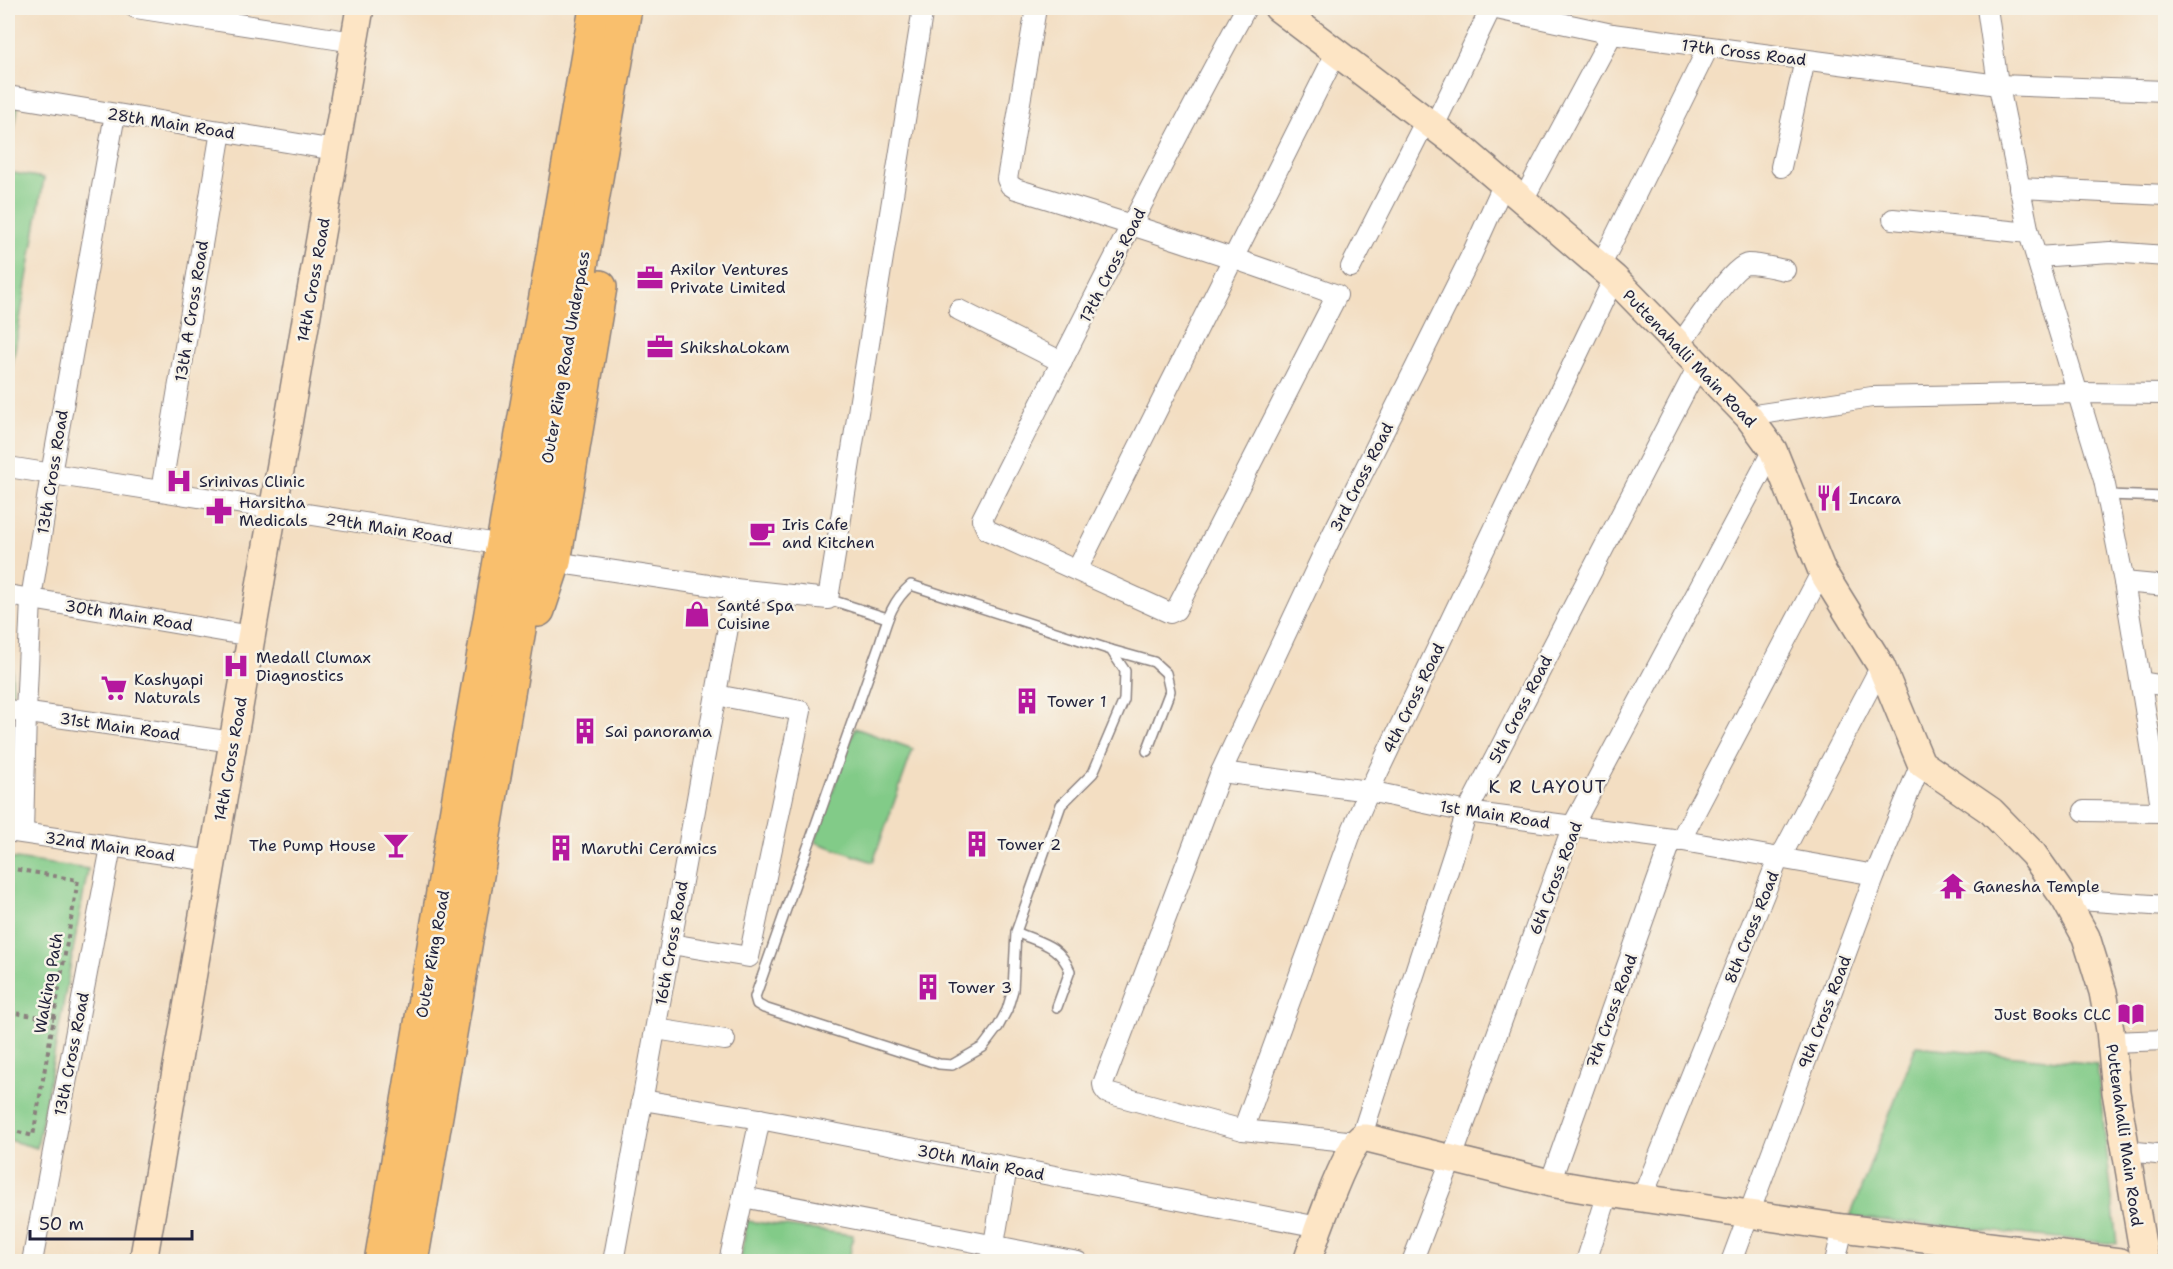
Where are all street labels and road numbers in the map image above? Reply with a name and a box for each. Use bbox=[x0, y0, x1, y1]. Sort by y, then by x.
street label: 17th Cross Road bbox=[1680, 34, 1808, 71]
street label: 28th Main Road bbox=[106, 103, 236, 144]
street label: 17th Cross Road bbox=[1075, 205, 1150, 326]
street label: 14th Cross Road bbox=[292, 216, 335, 344]
street label: 13th A Cross Road bbox=[170, 239, 213, 383]
street label: Outer Ring Road Underpass bbox=[536, 249, 595, 465]
street label: Puttenahalli Main Road bbox=[1618, 285, 1761, 432]
street label: 13th Cross Road bbox=[32, 408, 73, 536]
street label: 3rd Cross Road bbox=[1325, 419, 1398, 535]
street label: 29th Main Road bbox=[324, 508, 454, 549]
street label: 30th Main Road bbox=[63, 595, 194, 636]
street label: 4th Cross Road bbox=[1378, 640, 1449, 757]
street label: 5th Cross Road bbox=[1484, 652, 1557, 767]
street label: 14th Cross Road bbox=[209, 695, 252, 823]
street label: 31st Main Road bbox=[58, 708, 182, 745]
street label: 1st Main Road bbox=[1438, 795, 1551, 834]
street label: 6th Cross Road bbox=[1524, 819, 1587, 938]
street label: 32nd Main Road bbox=[44, 827, 176, 866]
street label: 8th Cross Road bbox=[1719, 868, 1784, 987]
street label: 16th Cross Road bbox=[650, 879, 693, 1007]
street label: Outer Ring Road bbox=[411, 889, 454, 1020]
street label: Walking Path bbox=[29, 931, 68, 1035]
street label: 7th Cross Road bbox=[1581, 951, 1642, 1071]
street label: 9th Cross Road bbox=[1793, 953, 1856, 1072]
street label: 13th Cross Road bbox=[49, 990, 94, 1118]
street label: Puttenahalli Main Road bbox=[2101, 1042, 2148, 1228]
street label: 30th Main Road bbox=[915, 1140, 1046, 1185]

